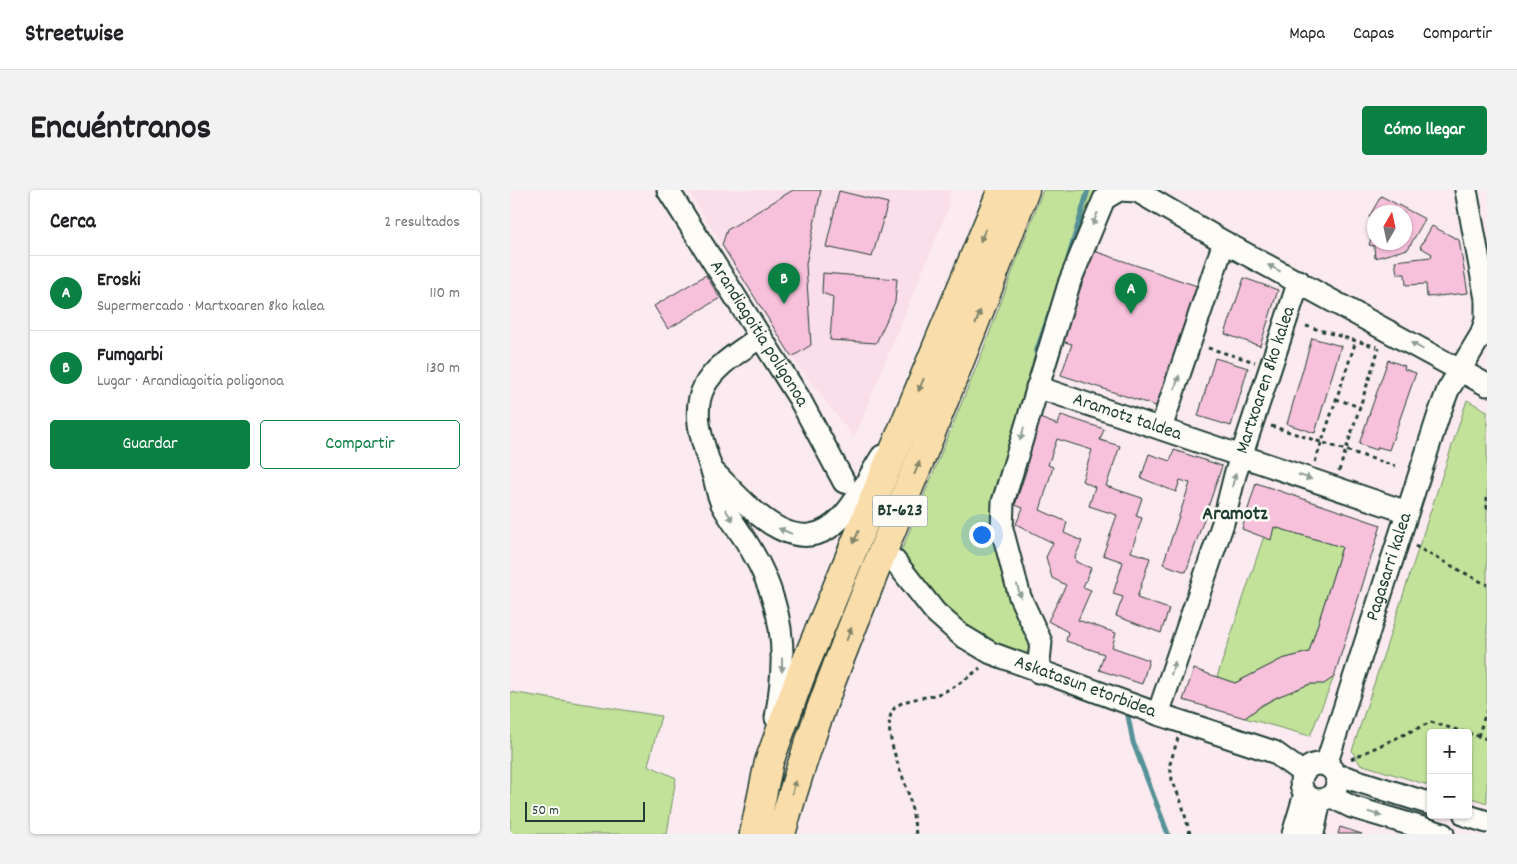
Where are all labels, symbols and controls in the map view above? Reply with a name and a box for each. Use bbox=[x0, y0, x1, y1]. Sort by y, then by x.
text: Streetwise bbox=[25, 18, 124, 52]
text: Mapa bbox=[1289, 22, 1325, 47]
text: Capas bbox=[1353, 22, 1395, 47]
text: Compartir bbox=[1423, 22, 1492, 47]
text: Encuéntranos bbox=[30, 105, 211, 155]
button: Cómo llegar bbox=[1362, 106, 1487, 155]
north arrow bbox=[1367, 205, 1412, 250]
text: Cerca bbox=[50, 208, 96, 238]
text: 2 resultados bbox=[384, 211, 460, 234]
one-way arrow bbox=[1091, 212, 1099, 226]
one-way arrow bbox=[979, 228, 987, 242]
street label: Arandiagoitia poligonoa bbox=[702, 255, 815, 413]
pin: B bbox=[768, 263, 800, 304]
one-way arrow bbox=[1267, 264, 1281, 272]
text: Eroski bbox=[97, 268, 140, 295]
pin: A bbox=[1115, 273, 1147, 314]
text: A bbox=[62, 282, 70, 305]
text: 110 m bbox=[430, 282, 460, 305]
text: Supermercado · Martxoaren 8ko kalea bbox=[97, 295, 324, 318]
street label: Martxoaren 8ko kalea bbox=[1229, 302, 1304, 458]
one-way arrow bbox=[974, 309, 982, 324]
one-way arrow bbox=[1409, 342, 1424, 350]
text: Fumgarbi bbox=[97, 343, 163, 370]
text: B bbox=[62, 357, 70, 380]
text: 130 m bbox=[426, 357, 460, 380]
text: Lugar · Arandiagoitia poligonoa bbox=[97, 370, 284, 393]
one-way arrow bbox=[1173, 374, 1181, 389]
one-way arrow bbox=[916, 378, 924, 392]
street label: Aramotz taldea bbox=[1069, 387, 1186, 449]
button: Guardar bbox=[50, 420, 250, 469]
button: Compartir bbox=[260, 420, 460, 469]
one-way arrow bbox=[1018, 427, 1026, 442]
one-way arrow bbox=[913, 460, 921, 475]
one-way arrow bbox=[1230, 472, 1238, 488]
one-way arrow bbox=[1297, 474, 1312, 481]
road number: BI-623 bbox=[872, 496, 928, 526]
district label: Aramotz bbox=[1202, 501, 1268, 529]
one-way arrow bbox=[724, 508, 734, 521]
street label: Pagasarri kalea bbox=[1360, 508, 1420, 625]
your location bbox=[969, 522, 995, 548]
one-way arrow bbox=[777, 527, 792, 535]
one-way arrow bbox=[852, 530, 860, 544]
one-way arrow bbox=[1015, 584, 1023, 599]
one-way arrow bbox=[845, 627, 853, 641]
street label: Askatasun etorbidea bbox=[1010, 649, 1161, 726]
one-way arrow bbox=[778, 657, 786, 673]
one-way arrow bbox=[1170, 660, 1177, 675]
map controls bbox=[1427, 729, 1472, 819]
button: + bbox=[1427, 729, 1472, 774]
button: − bbox=[1427, 774, 1472, 819]
one-way arrow bbox=[790, 779, 798, 794]
scale bar bbox=[525, 799, 645, 822]
text: 50 m bbox=[532, 801, 559, 821]
one-way arrow bbox=[1368, 810, 1383, 818]

